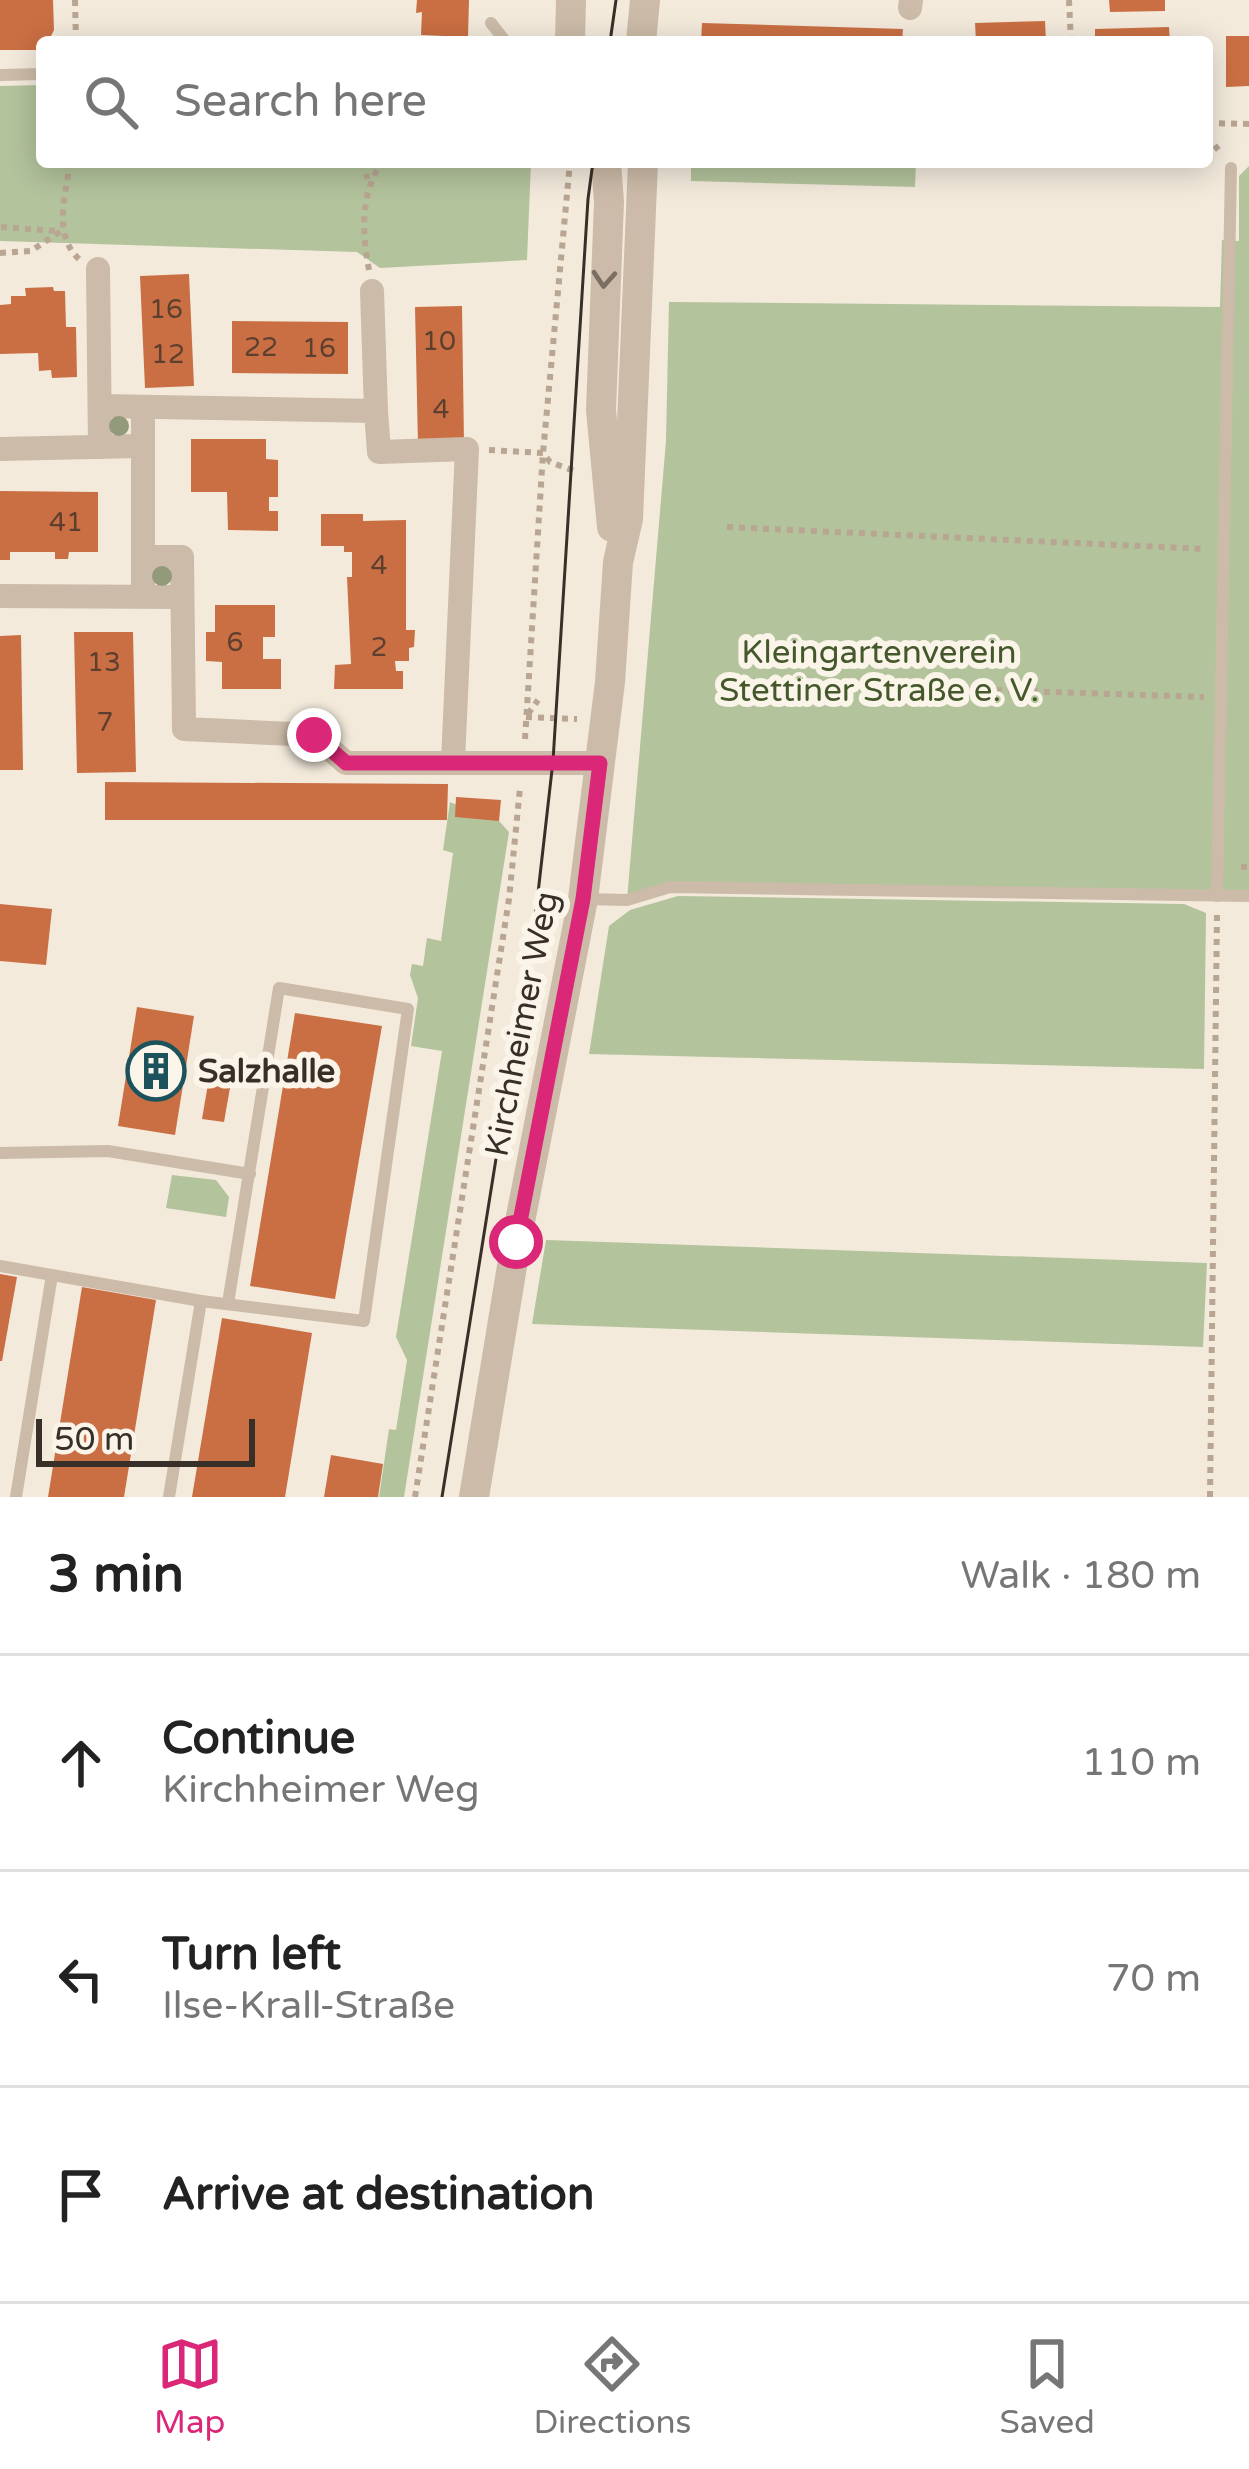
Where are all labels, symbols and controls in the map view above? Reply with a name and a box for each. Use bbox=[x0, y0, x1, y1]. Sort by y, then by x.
search box bbox=[36, 36, 1213, 168]
icon: search bbox=[78, 69, 144, 135]
text: Search here bbox=[174, 75, 427, 129]
one-way arrow bbox=[591, 270, 617, 289]
house number: 16 bbox=[149, 293, 183, 326]
house number: 10 bbox=[422, 325, 456, 358]
house number: 22 bbox=[244, 331, 278, 364]
house number: 16 bbox=[302, 332, 336, 365]
house number: 12 bbox=[151, 338, 185, 371]
house number: 4 bbox=[433, 393, 450, 426]
house number: 41 bbox=[49, 506, 83, 539]
house number: 4 bbox=[371, 549, 388, 582]
house number: 6 bbox=[227, 626, 243, 659]
house number: 2 bbox=[371, 631, 387, 664]
park label: Kleingartenverein Stettiner Straße e. V. bbox=[719, 633, 1039, 710]
house number: 13 bbox=[87, 646, 121, 679]
house number: 7 bbox=[97, 706, 113, 739]
route end bbox=[287, 708, 341, 762]
street label: Kirchheimer Weg bbox=[477, 888, 567, 1160]
building icon: Salzhalle bbox=[125, 1040, 187, 1102]
place label: Salzhalle bbox=[198, 1052, 335, 1091]
route start bbox=[489, 1215, 543, 1269]
scale bar bbox=[36, 1413, 255, 1466]
text: 50 m bbox=[54, 1420, 134, 1459]
text: 3 min bbox=[48, 1544, 184, 1606]
text: Walk · 180 m bbox=[960, 1552, 1201, 1599]
text: Continue bbox=[162, 1712, 355, 1766]
icon: ahead bbox=[48, 1730, 114, 1796]
text: 110 m bbox=[1082, 1739, 1201, 1786]
text: Kirchheimer Weg bbox=[162, 1766, 480, 1813]
text: Turn left bbox=[162, 1928, 341, 1982]
icon: left bbox=[48, 1946, 114, 2012]
text: 70 m bbox=[1106, 1955, 1201, 2002]
text: Ilse-Krall-Straße bbox=[162, 1982, 455, 2029]
icon: arrive bbox=[48, 2162, 114, 2228]
text: Arrive at destination bbox=[162, 2168, 594, 2222]
tab: Map bbox=[154, 2331, 225, 2442]
tab: Directions bbox=[533, 2331, 691, 2442]
tab: Saved bbox=[1000, 2331, 1095, 2442]

